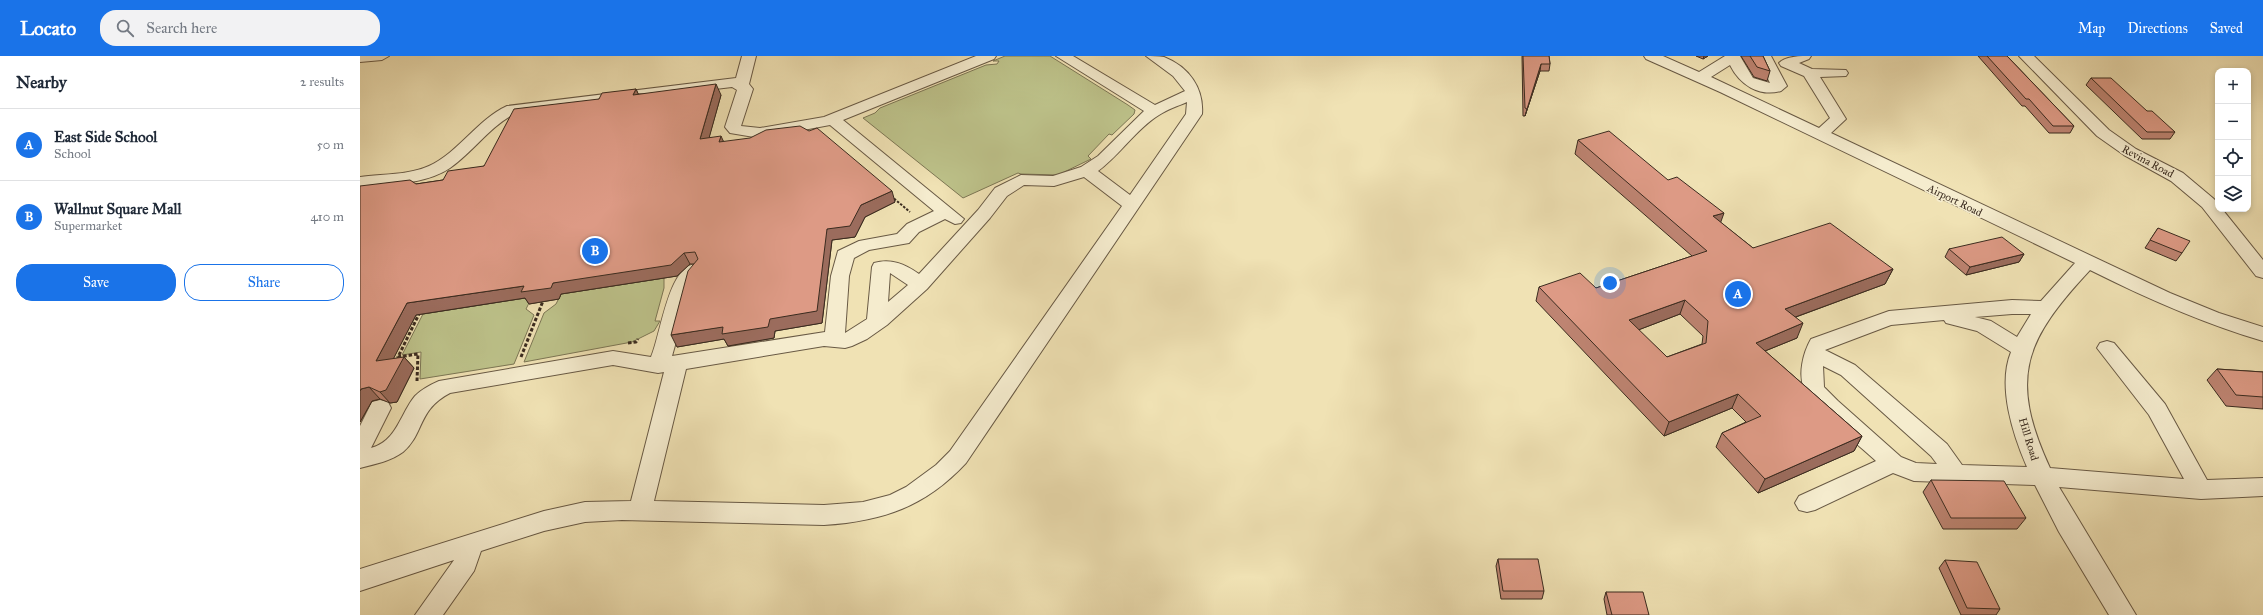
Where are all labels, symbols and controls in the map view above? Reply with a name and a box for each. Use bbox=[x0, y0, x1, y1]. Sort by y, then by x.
search box bbox=[100, 10, 380, 46]
text: Locato bbox=[20, 17, 76, 40]
icon: search bbox=[114, 17, 136, 39]
text: Search here bbox=[146, 19, 217, 37]
text: Map bbox=[2078, 20, 2105, 37]
text: Directions bbox=[2127, 20, 2188, 37]
text: Saved bbox=[2210, 20, 2243, 37]
map controls bbox=[2215, 68, 2251, 212]
button: + bbox=[2215, 68, 2251, 104]
text: Nearby bbox=[16, 72, 67, 93]
text: 2 results bbox=[300, 74, 344, 90]
button: − bbox=[2215, 104, 2251, 140]
text: East Side School bbox=[54, 128, 157, 146]
text: A bbox=[25, 137, 33, 153]
text: 50 m bbox=[317, 137, 344, 153]
button: locate bbox=[2215, 140, 2251, 176]
street label: Revina Road bbox=[2120, 142, 2176, 181]
text: School bbox=[54, 146, 91, 162]
button: layers bbox=[2215, 176, 2251, 212]
street label: Airport Road bbox=[1924, 181, 1985, 220]
text: Wallnut Square Mall bbox=[54, 200, 182, 218]
text: B bbox=[25, 209, 33, 225]
text: 410 m bbox=[310, 209, 344, 225]
text: Supermarket bbox=[54, 218, 122, 234]
pin: B bbox=[582, 236, 608, 266]
button: Save bbox=[16, 264, 176, 301]
button: Share bbox=[184, 264, 344, 301]
your location bbox=[1600, 273, 1620, 293]
pin: A bbox=[1725, 279, 1751, 309]
street label: Hill Road bbox=[2016, 416, 2041, 463]

